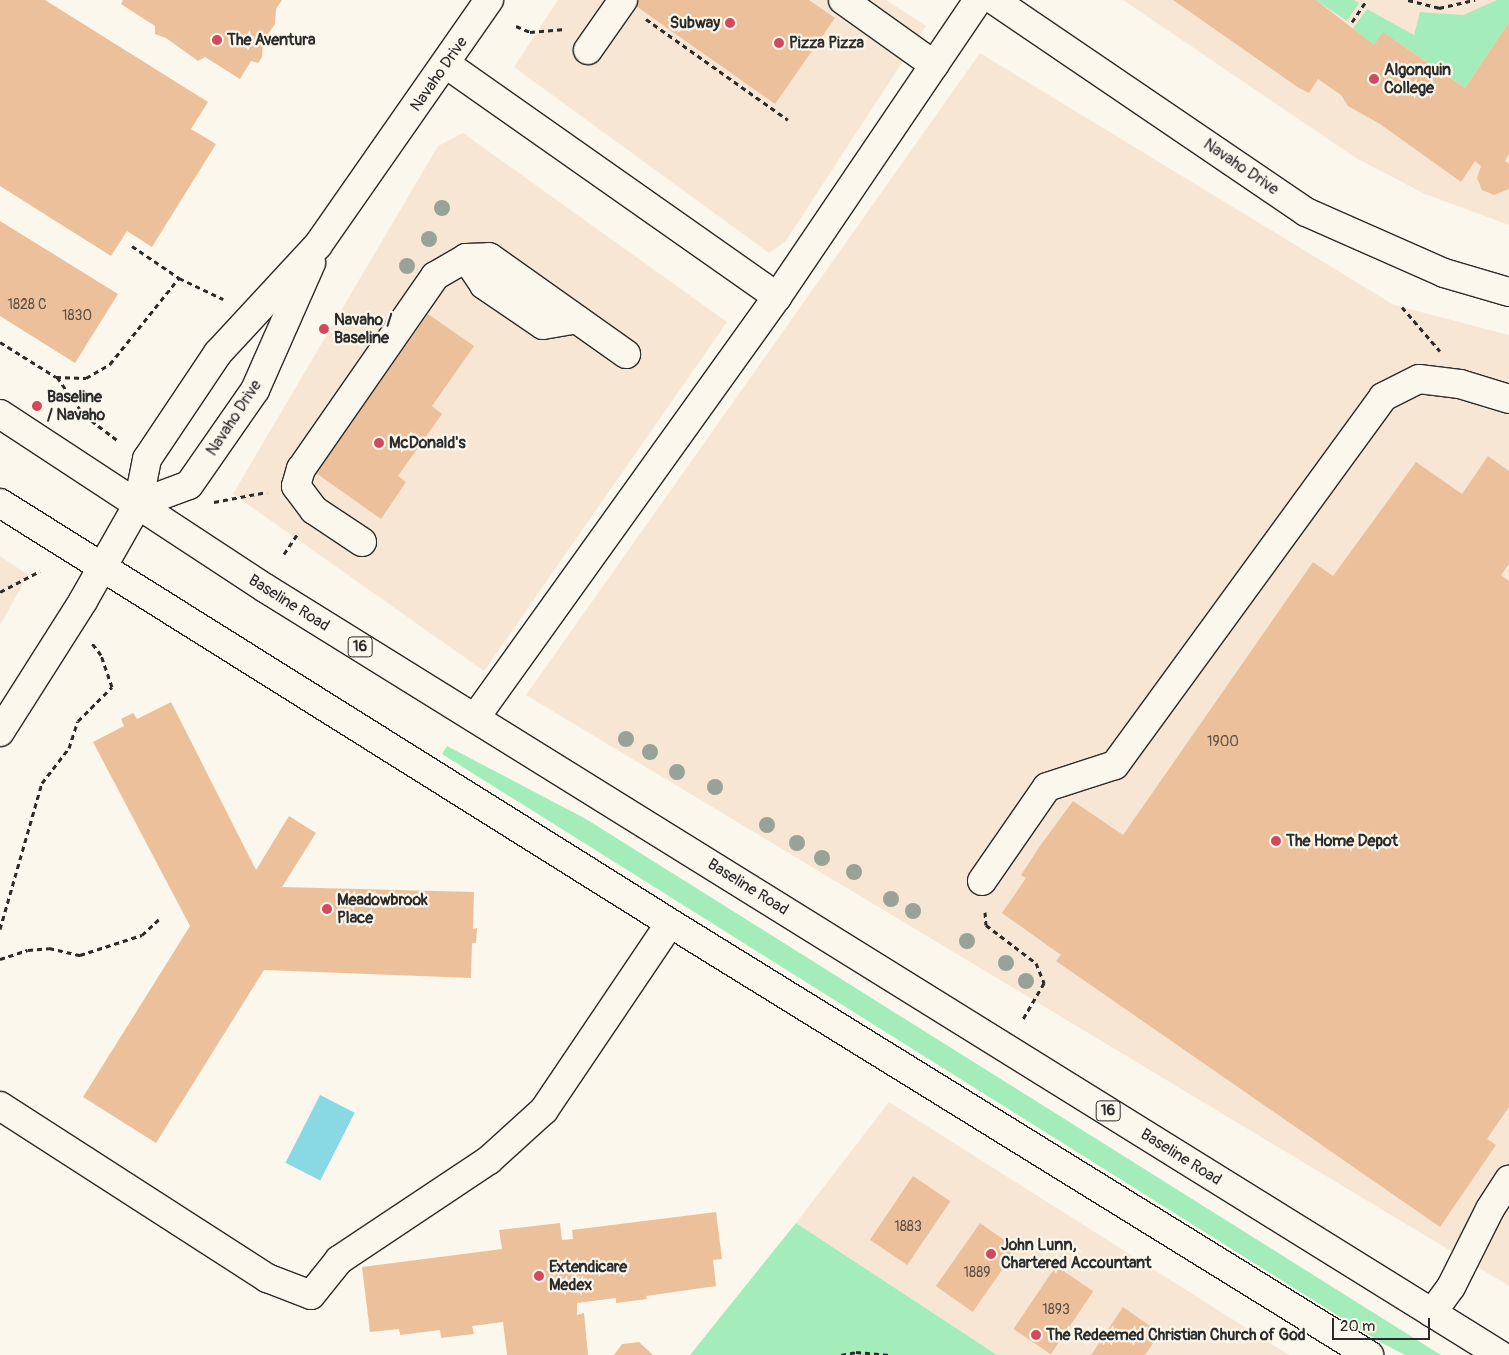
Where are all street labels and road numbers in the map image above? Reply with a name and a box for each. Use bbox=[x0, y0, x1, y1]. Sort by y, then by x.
street label: Navaho Drive bbox=[406, 33, 472, 115]
street label: Navaho Drive bbox=[1200, 135, 1282, 199]
street label: Navaho Drive bbox=[202, 376, 266, 460]
street label: Baseline Road bbox=[245, 571, 333, 635]
road number: 16 bbox=[348, 634, 372, 660]
street label: Baseline Road bbox=[704, 855, 792, 919]
road number: 16 bbox=[1096, 1098, 1120, 1124]
street label: Baseline Road bbox=[1137, 1125, 1225, 1189]

